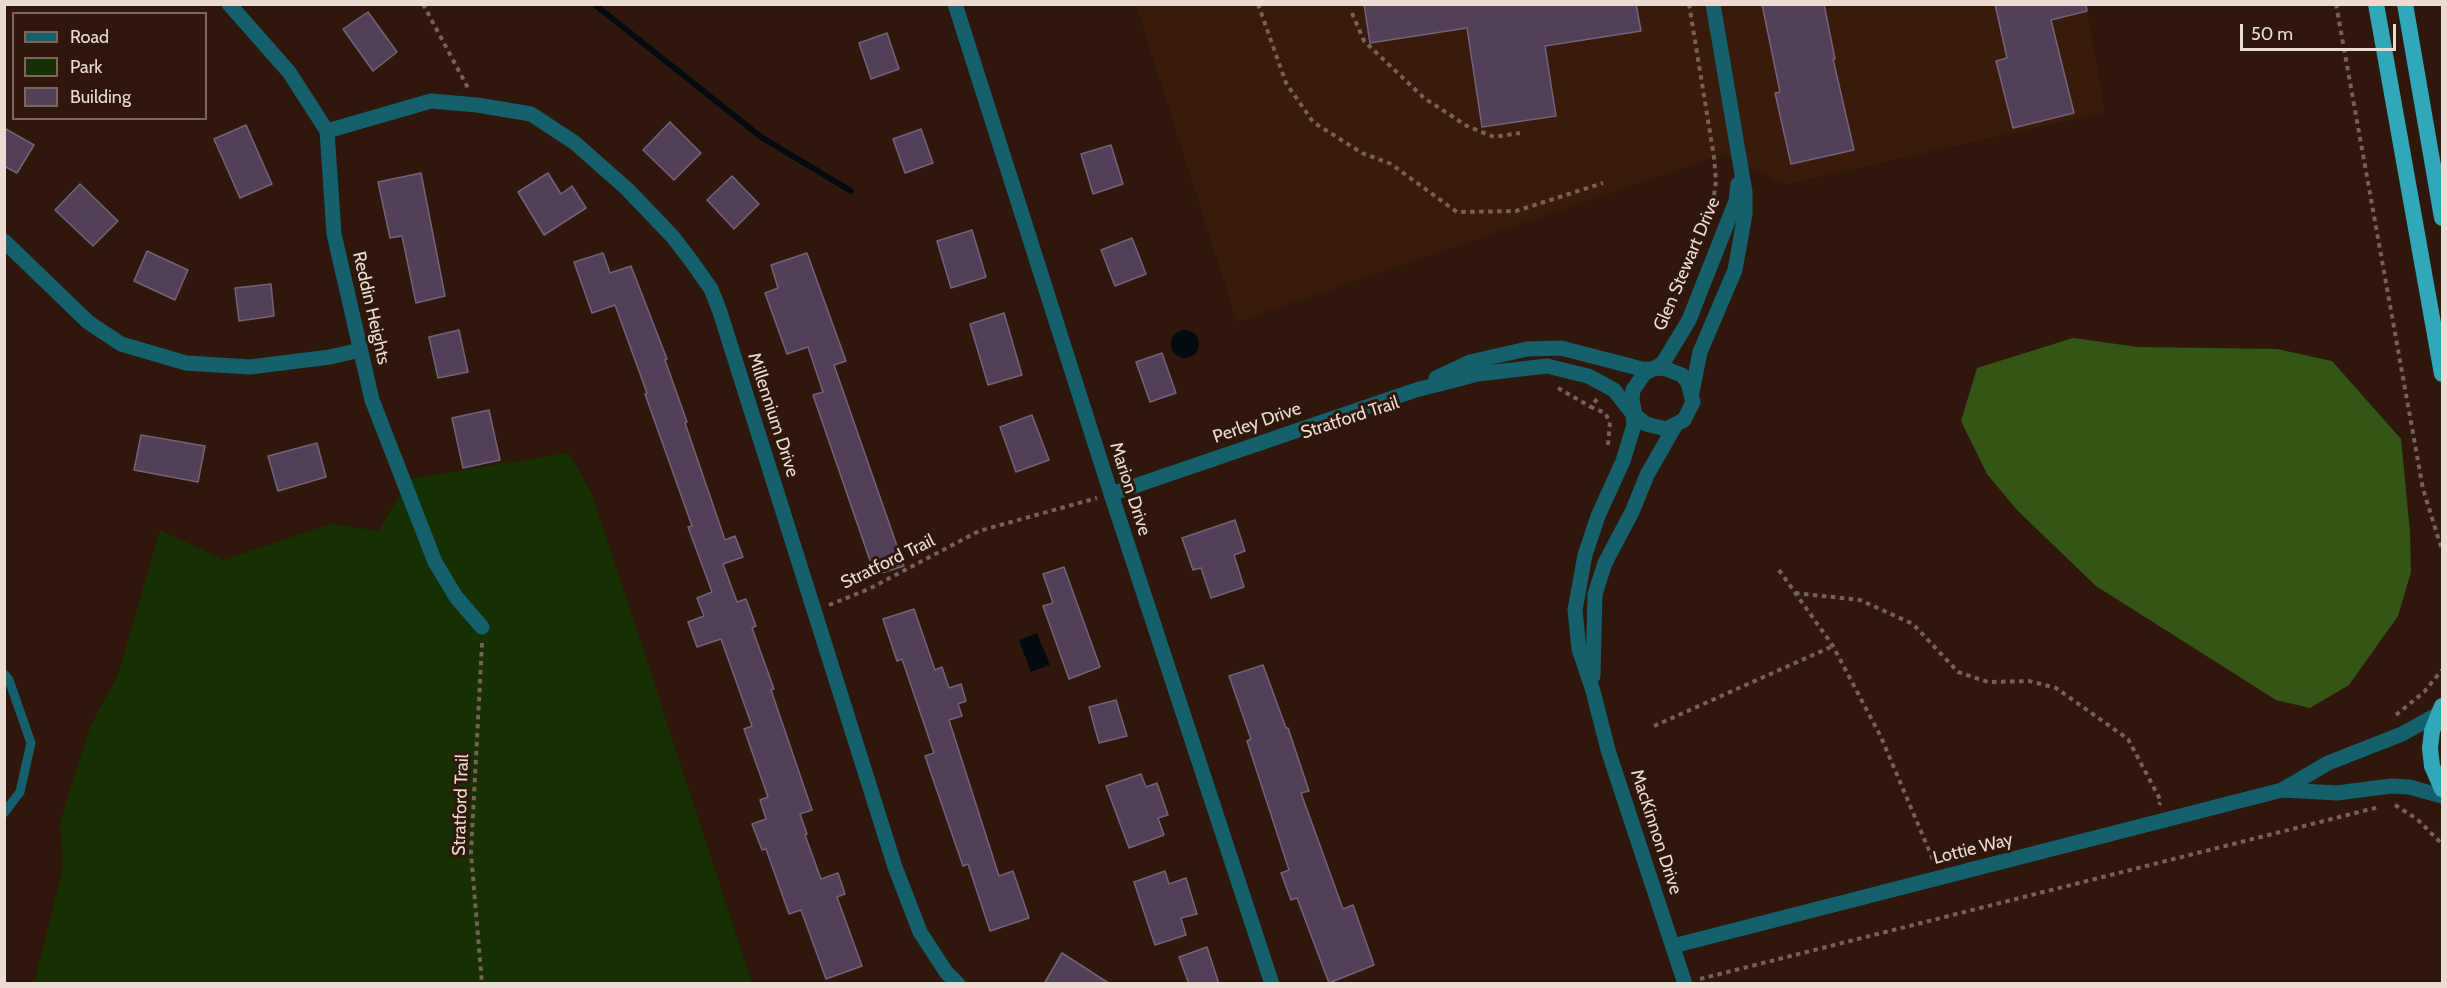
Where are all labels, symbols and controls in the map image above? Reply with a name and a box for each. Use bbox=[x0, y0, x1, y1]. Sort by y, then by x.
legend bbox=[12, 12, 207, 120]
scale bar bbox=[2243, 12, 2399, 50]
text: 50 m bbox=[2251, 23, 2293, 45]
text: Road bbox=[70, 26, 109, 48]
text: Park bbox=[70, 56, 102, 78]
text: Building bbox=[70, 86, 131, 108]
street label: Glen Stewart Drive bbox=[1649, 194, 1725, 334]
street label: Reddin Heights bbox=[348, 249, 394, 367]
street label: Millennium Drive bbox=[743, 350, 803, 480]
street label: Stratford Trail bbox=[1298, 392, 1402, 444]
street label: Perley Drive bbox=[1210, 398, 1304, 448]
street label: Marion Drive bbox=[1105, 440, 1155, 538]
street label: Stratford Trail bbox=[837, 530, 939, 594]
street label: Stratford Trail bbox=[448, 754, 474, 856]
street label: MacKinnon Drive bbox=[1626, 767, 1686, 897]
street label: Lottie Way bbox=[1931, 829, 2015, 869]

